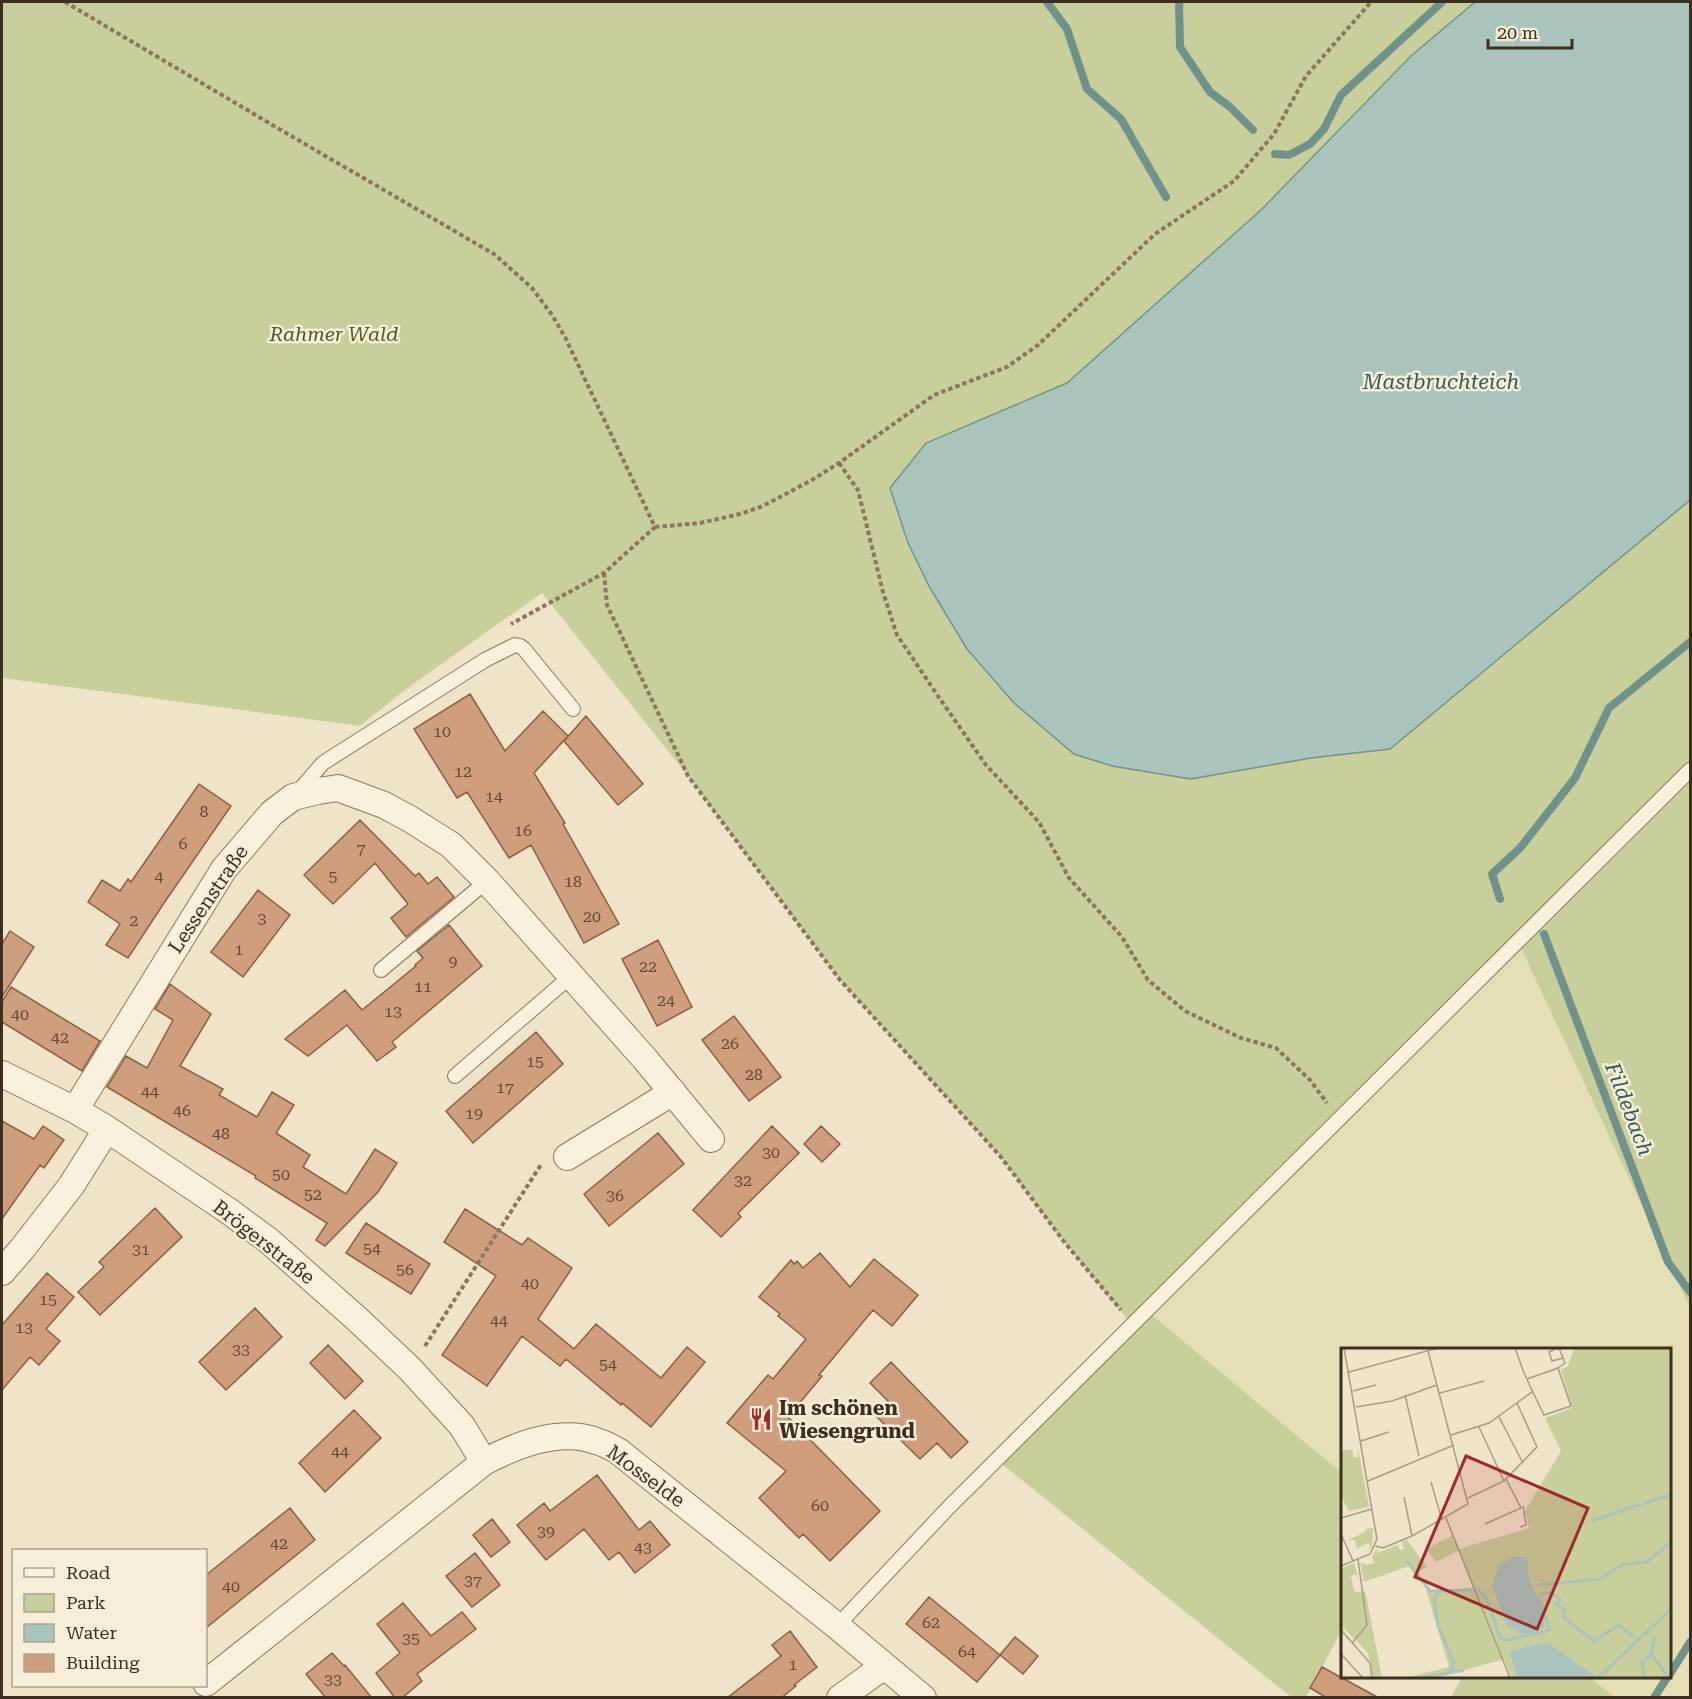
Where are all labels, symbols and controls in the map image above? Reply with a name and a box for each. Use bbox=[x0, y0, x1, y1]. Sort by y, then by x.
scale bar bbox=[1488, 12, 1572, 50]
text: 20 m bbox=[1497, 22, 1538, 43]
park label: Rahmer Wald bbox=[268, 322, 399, 346]
water label: Mastbruchteich bbox=[1362, 370, 1519, 394]
house number: 10 bbox=[433, 722, 451, 741]
house number: 12 bbox=[454, 762, 472, 781]
house number: 14 bbox=[485, 787, 503, 806]
house number: 8 bbox=[200, 802, 209, 821]
house number: 16 bbox=[514, 821, 532, 840]
house number: 6 bbox=[179, 834, 188, 853]
house number: 7 bbox=[357, 839, 366, 858]
street label: Lessenstraße bbox=[163, 840, 253, 958]
house number: 4 bbox=[155, 867, 164, 886]
house number: 5 bbox=[329, 867, 338, 886]
house number: 18 bbox=[564, 872, 582, 891]
house number: 20 bbox=[583, 907, 601, 926]
house number: 3 bbox=[258, 909, 267, 928]
house number: 2 bbox=[130, 911, 139, 930]
house number: 1 bbox=[235, 940, 244, 959]
house number: 9 bbox=[449, 952, 458, 971]
house number: 22 bbox=[639, 957, 657, 976]
house number: 11 bbox=[414, 977, 432, 996]
house number: 24 bbox=[657, 991, 675, 1010]
house number: 13 bbox=[384, 1002, 402, 1021]
house number: 40 bbox=[11, 1005, 29, 1024]
house number: 42 bbox=[51, 1028, 69, 1047]
house number: 26 bbox=[721, 1034, 739, 1053]
house number: 15 bbox=[526, 1052, 544, 1071]
water label: Fildebach bbox=[1600, 1058, 1658, 1159]
house number: 28 bbox=[745, 1065, 763, 1084]
house number: 17 bbox=[496, 1078, 514, 1097]
house number: 44 bbox=[141, 1082, 159, 1101]
house number: 46 bbox=[173, 1101, 191, 1120]
house number: 19 bbox=[465, 1104, 483, 1123]
house number: 48 bbox=[212, 1124, 230, 1143]
house number: 30 bbox=[762, 1143, 780, 1162]
house number: 50 bbox=[272, 1165, 290, 1184]
house number: 32 bbox=[734, 1171, 752, 1190]
house number: 52 bbox=[304, 1185, 322, 1204]
house number: 36 bbox=[606, 1186, 624, 1205]
street label: Brögerstraße bbox=[208, 1195, 320, 1289]
house number: 54 bbox=[363, 1239, 381, 1258]
house number: 31 bbox=[132, 1240, 150, 1259]
house number: 56 bbox=[396, 1260, 414, 1279]
house number: 40 bbox=[521, 1274, 539, 1293]
house number: 15 bbox=[39, 1290, 57, 1309]
house number: 44 bbox=[490, 1311, 508, 1330]
house number: 13 bbox=[15, 1318, 33, 1337]
house number: 33 bbox=[232, 1340, 250, 1359]
inset map bbox=[1341, 1348, 1671, 1678]
house number: 54 bbox=[599, 1355, 617, 1374]
place label: Im schönen Wiesengrund bbox=[779, 1396, 916, 1443]
restaurant icon: Im schönen Wiesengrund bbox=[748, 1406, 774, 1432]
street label: Mosselde bbox=[602, 1440, 690, 1512]
house number: 44 bbox=[331, 1442, 349, 1461]
house number: 60 bbox=[811, 1496, 829, 1515]
house number: 39 bbox=[537, 1522, 555, 1541]
house number: 42 bbox=[270, 1534, 288, 1553]
house number: 43 bbox=[634, 1538, 652, 1557]
legend bbox=[12, 1549, 207, 1687]
text: Road bbox=[66, 1562, 111, 1583]
house number: 37 bbox=[464, 1571, 482, 1590]
house number: 40 bbox=[222, 1577, 240, 1596]
text: Park bbox=[66, 1592, 106, 1613]
house number: 62 bbox=[922, 1613, 940, 1632]
text: Water bbox=[66, 1622, 117, 1643]
house number: 35 bbox=[402, 1629, 420, 1648]
house number: 64 bbox=[958, 1642, 976, 1661]
text: Building bbox=[66, 1652, 140, 1673]
house number: 1 bbox=[789, 1655, 798, 1674]
house number: 33 bbox=[324, 1670, 342, 1689]

